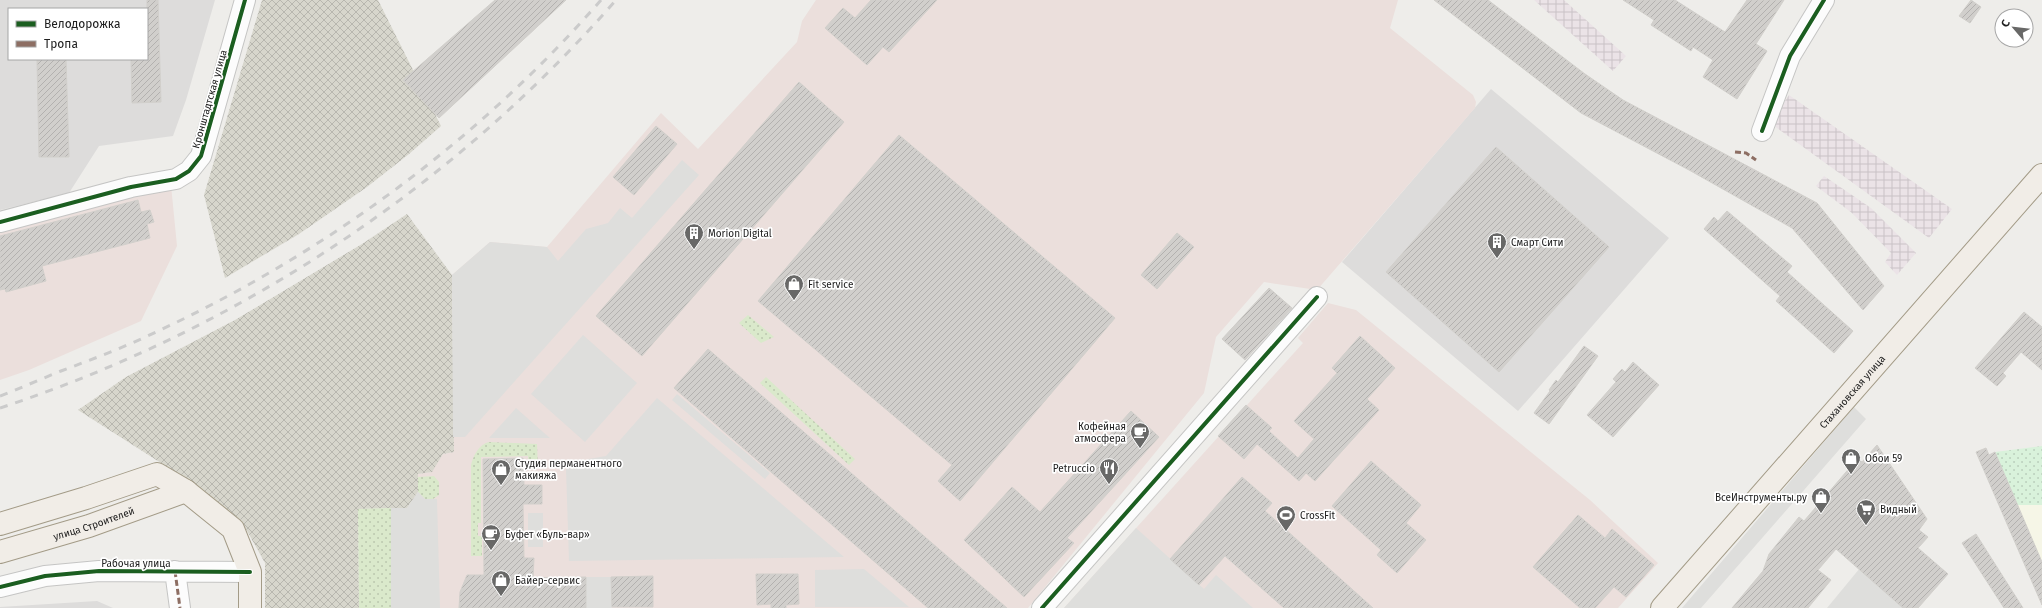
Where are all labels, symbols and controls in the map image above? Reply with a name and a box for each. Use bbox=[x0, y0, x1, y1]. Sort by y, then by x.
legend bbox=[8, 8, 148, 60]
north arrow bbox=[1994, 8, 2034, 48]
text: Велодорожка bbox=[44, 17, 120, 31]
text: С bbox=[1998, 17, 2013, 29]
text: Тропа bbox=[44, 37, 78, 51]
street label: Кронштадтская улица bbox=[190, 49, 230, 150]
building icon: Morion Digital bbox=[683, 222, 705, 250]
place label: Morion Digital bbox=[708, 228, 772, 240]
building icon: Смарт Сити bbox=[1486, 231, 1508, 259]
place label: Смарт Сити bbox=[1511, 237, 1564, 249]
shop icon: Fit service bbox=[783, 273, 805, 301]
place label: Fit service bbox=[808, 279, 853, 291]
street label: Стахановская улица bbox=[1817, 353, 1888, 431]
place label: Кофейная атмосфера bbox=[1074, 421, 1126, 445]
cafe icon: Кофейная атмосфера bbox=[1129, 421, 1151, 449]
shop icon: Обои 59 bbox=[1840, 447, 1862, 475]
place label: Обои 59 bbox=[1865, 453, 1902, 465]
restaurant icon: Petruccio bbox=[1098, 457, 1120, 485]
shop icon: Студия перманентного макияжа bbox=[490, 458, 512, 486]
place label: Студия перманентного макияжа bbox=[515, 458, 622, 482]
place label: Petruccio bbox=[1053, 463, 1095, 475]
shop icon: ВсеИнструменты.ру bbox=[1810, 486, 1832, 514]
place label: ВсеИнструменты.ру bbox=[1715, 492, 1807, 504]
supermarket icon: Видный bbox=[1855, 498, 1877, 526]
sports icon: CrossFit bbox=[1275, 504, 1297, 532]
place label: Видный bbox=[1880, 504, 1917, 516]
street label: улица Строителей bbox=[52, 505, 136, 543]
place label: CrossFit bbox=[1300, 510, 1335, 522]
cafe icon: Буфет «Буль-вар» bbox=[480, 523, 502, 551]
place label: Буфет «Буль-вар» bbox=[505, 529, 590, 541]
street label: Рабочая улица bbox=[101, 558, 171, 570]
shop icon: Байер-сервис bbox=[490, 569, 512, 597]
place label: Байер-сервис bbox=[515, 575, 580, 587]

